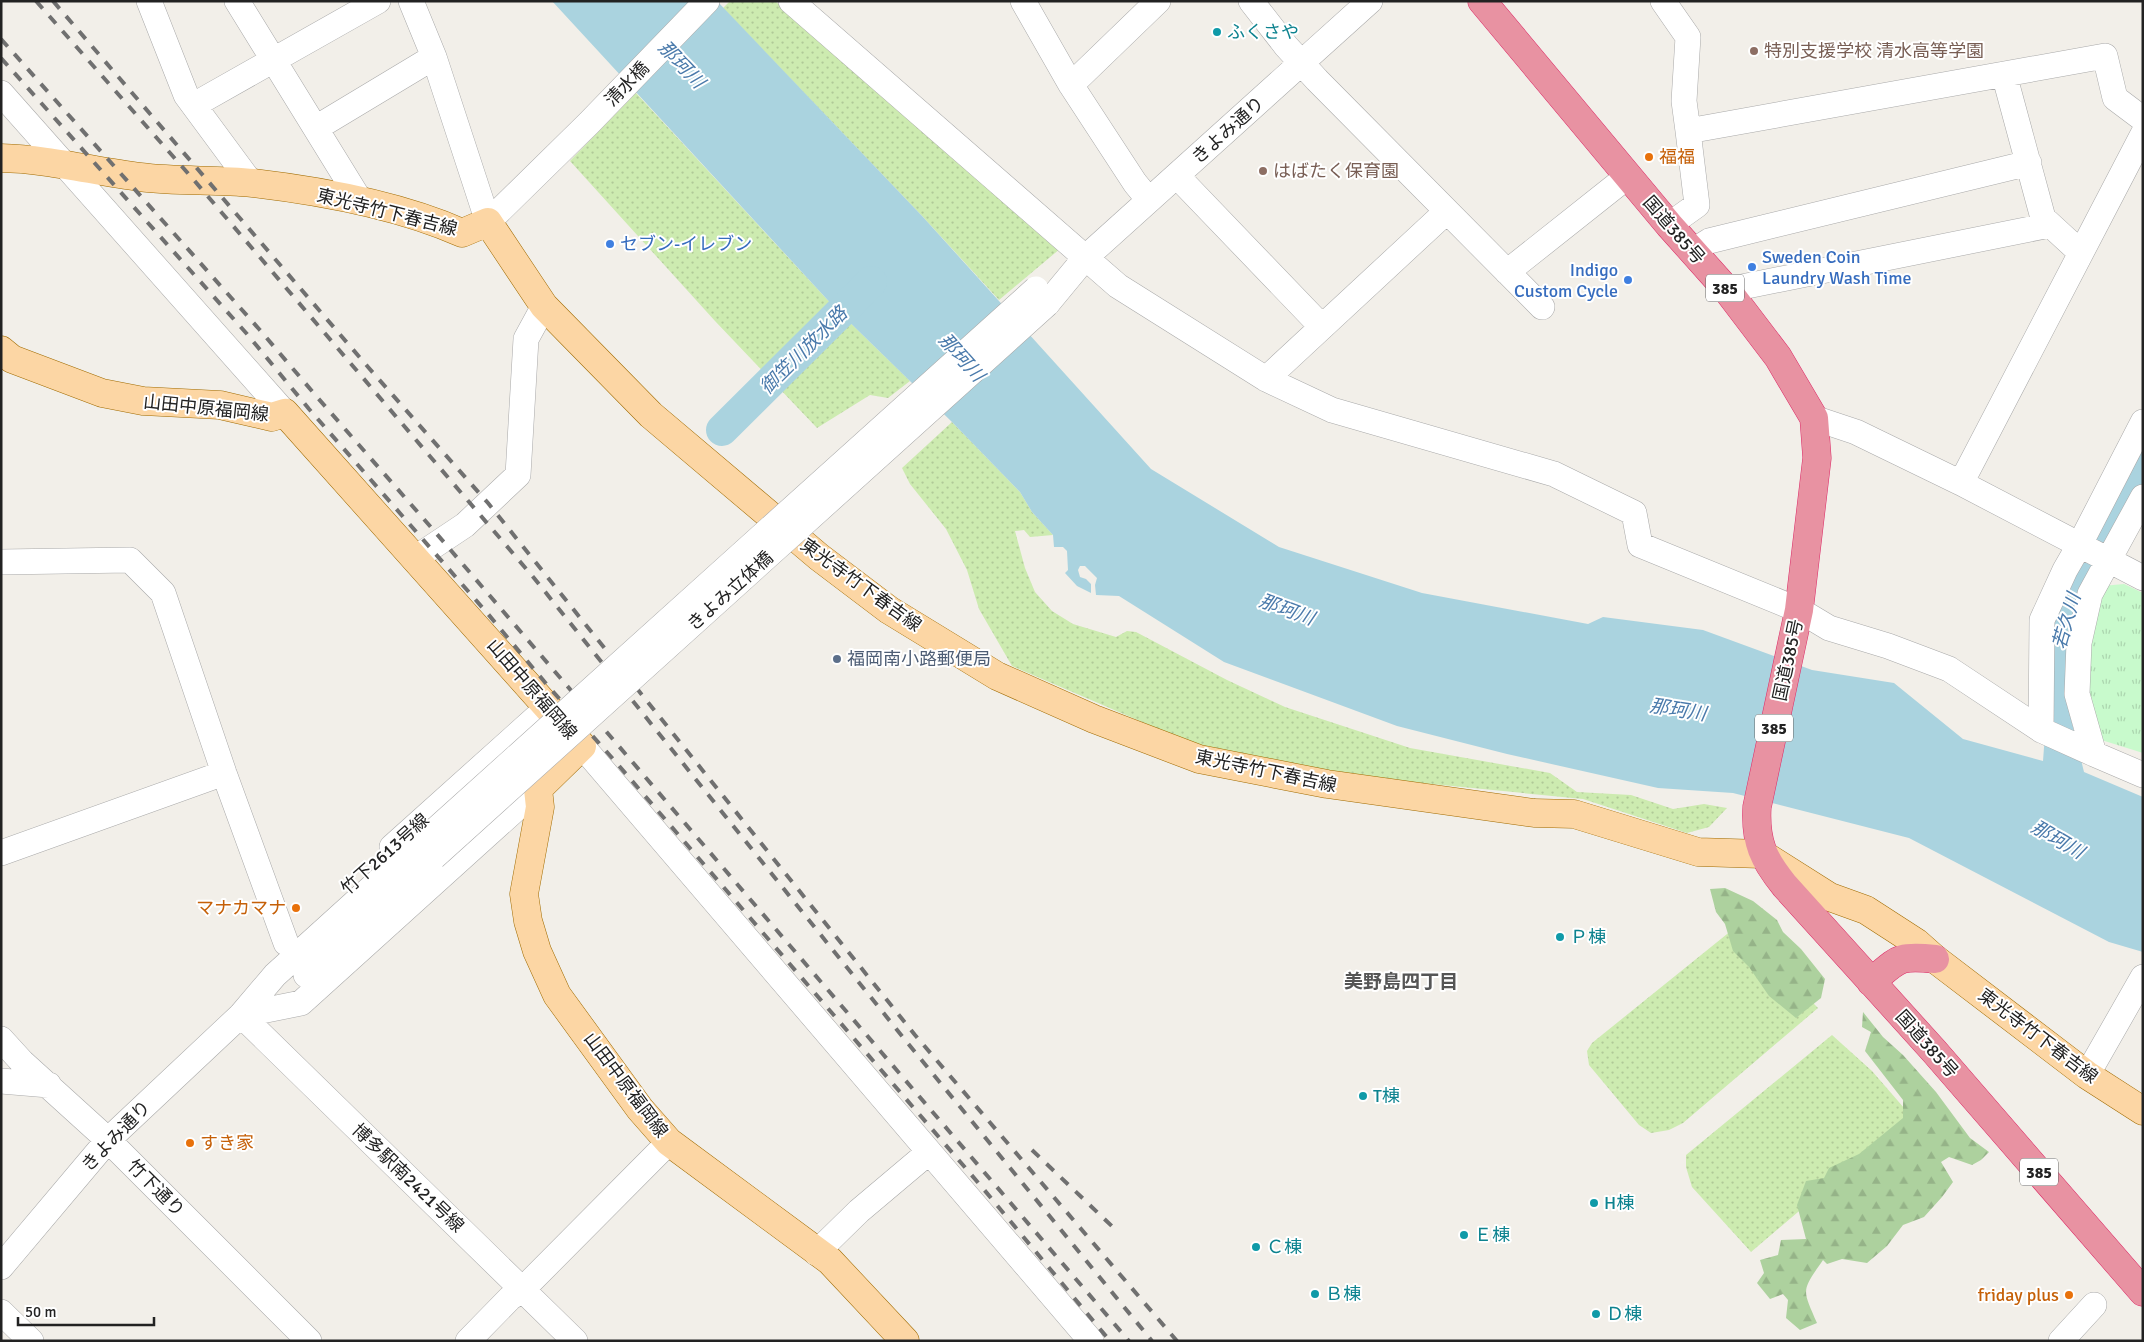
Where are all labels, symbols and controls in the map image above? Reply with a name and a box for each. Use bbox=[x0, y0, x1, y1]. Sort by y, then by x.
place label: ふくさや bbox=[1227, 21, 1299, 43]
marker: ふくさや bbox=[1211, 26, 1223, 38]
water label: 那珂川 bbox=[653, 36, 711, 95]
place label: 特別支援学校 清水高等学園 bbox=[1764, 40, 1984, 62]
marker: 特別支援学校 清水高等学園 bbox=[1748, 45, 1760, 57]
street label: 清水橋 bbox=[600, 57, 654, 111]
street label: きよみ通り bbox=[1187, 92, 1269, 168]
place label: 福福 bbox=[1659, 146, 1695, 168]
marker: 福福 bbox=[1643, 151, 1655, 163]
place label: はばたく保育園 bbox=[1273, 160, 1399, 182]
marker: はばたく保育園 bbox=[1257, 165, 1269, 177]
street label: 東光寺竹下春吉線 bbox=[314, 184, 460, 240]
street label: 国道385号 bbox=[1638, 191, 1710, 269]
place label: セブン-イレブン bbox=[620, 233, 752, 255]
marker: セブン-イレブン bbox=[604, 238, 616, 250]
place label: Sweden Coin Laundry Wash Time bbox=[1762, 246, 1912, 289]
place label: Indigo Custom Cycle bbox=[1514, 259, 1618, 302]
marker: Sweden Coin Laundry Wash Time bbox=[1746, 261, 1758, 273]
marker: Indigo Custom Cycle bbox=[1622, 274, 1634, 286]
road number: 385 bbox=[1706, 274, 1744, 302]
water label: 御笠川放水路 bbox=[755, 301, 854, 400]
water label: 那珂川 bbox=[933, 328, 991, 388]
street label: 山田中原福岡線 bbox=[142, 390, 270, 426]
street label: 東光寺竹下春吉線 bbox=[796, 534, 926, 636]
street label: きよみ立体橋 bbox=[683, 547, 777, 635]
water label: 那珂川 bbox=[1256, 589, 1319, 632]
water label: 若久川 bbox=[2048, 589, 2087, 652]
street label: 国道385号 bbox=[1769, 617, 1807, 703]
street label: 山田中原福岡線 bbox=[482, 634, 582, 744]
place label: 福岡南小路郵便局 bbox=[847, 648, 991, 670]
marker: 福岡南小路郵便局 bbox=[831, 653, 843, 665]
water label: 那珂川 bbox=[1648, 694, 1710, 727]
road number: 385 bbox=[1755, 714, 1793, 741]
street label: 東光寺竹下春吉線 bbox=[1193, 745, 1339, 797]
street label: 竹下2613号線 bbox=[336, 809, 434, 899]
water label: 那珂川 bbox=[2027, 815, 2090, 866]
place label: マナカマナ bbox=[196, 897, 286, 919]
marker: マナカマナ bbox=[290, 902, 302, 914]
place label: Ｐ棟 bbox=[1570, 926, 1606, 948]
marker: Ｐ棟 bbox=[1554, 931, 1566, 943]
district label: 美野島四丁目 bbox=[1344, 970, 1458, 994]
street label: 東光寺竹下春吉線 bbox=[1974, 984, 2102, 1088]
street label: 国道385号 bbox=[1891, 1006, 1963, 1082]
street label: 山田中原福岡線 bbox=[579, 1028, 673, 1142]
place label: T棟 bbox=[1373, 1085, 1400, 1107]
marker: T棟 bbox=[1357, 1090, 1369, 1102]
street label: きよみ通り bbox=[77, 1096, 155, 1176]
street label: 博多駅南2421号線 bbox=[348, 1119, 468, 1237]
place label: すき家 bbox=[200, 1132, 254, 1154]
marker: すき家 bbox=[184, 1137, 196, 1149]
street label: 竹下通り bbox=[123, 1155, 189, 1221]
road number: 385 bbox=[2020, 1158, 2058, 1186]
place label: H棟 bbox=[1604, 1192, 1634, 1214]
marker: H棟 bbox=[1588, 1197, 1600, 1209]
place label: Ｅ棟 bbox=[1474, 1224, 1510, 1246]
marker: Ｅ棟 bbox=[1458, 1229, 1470, 1241]
place label: Ｃ棟 bbox=[1266, 1236, 1302, 1258]
marker: Ｃ棟 bbox=[1250, 1241, 1262, 1253]
place label: Ｂ棟 bbox=[1325, 1283, 1361, 1305]
place label: friday plus bbox=[1978, 1284, 2059, 1306]
marker: Ｂ棟 bbox=[1309, 1288, 1321, 1300]
marker: friday plus bbox=[2063, 1289, 2075, 1301]
scale bar bbox=[18, 1294, 154, 1326]
text: 50 m bbox=[25, 1303, 56, 1321]
place label: Ｄ棟 bbox=[1606, 1303, 1642, 1325]
marker: Ｄ棟 bbox=[1590, 1308, 1602, 1320]

